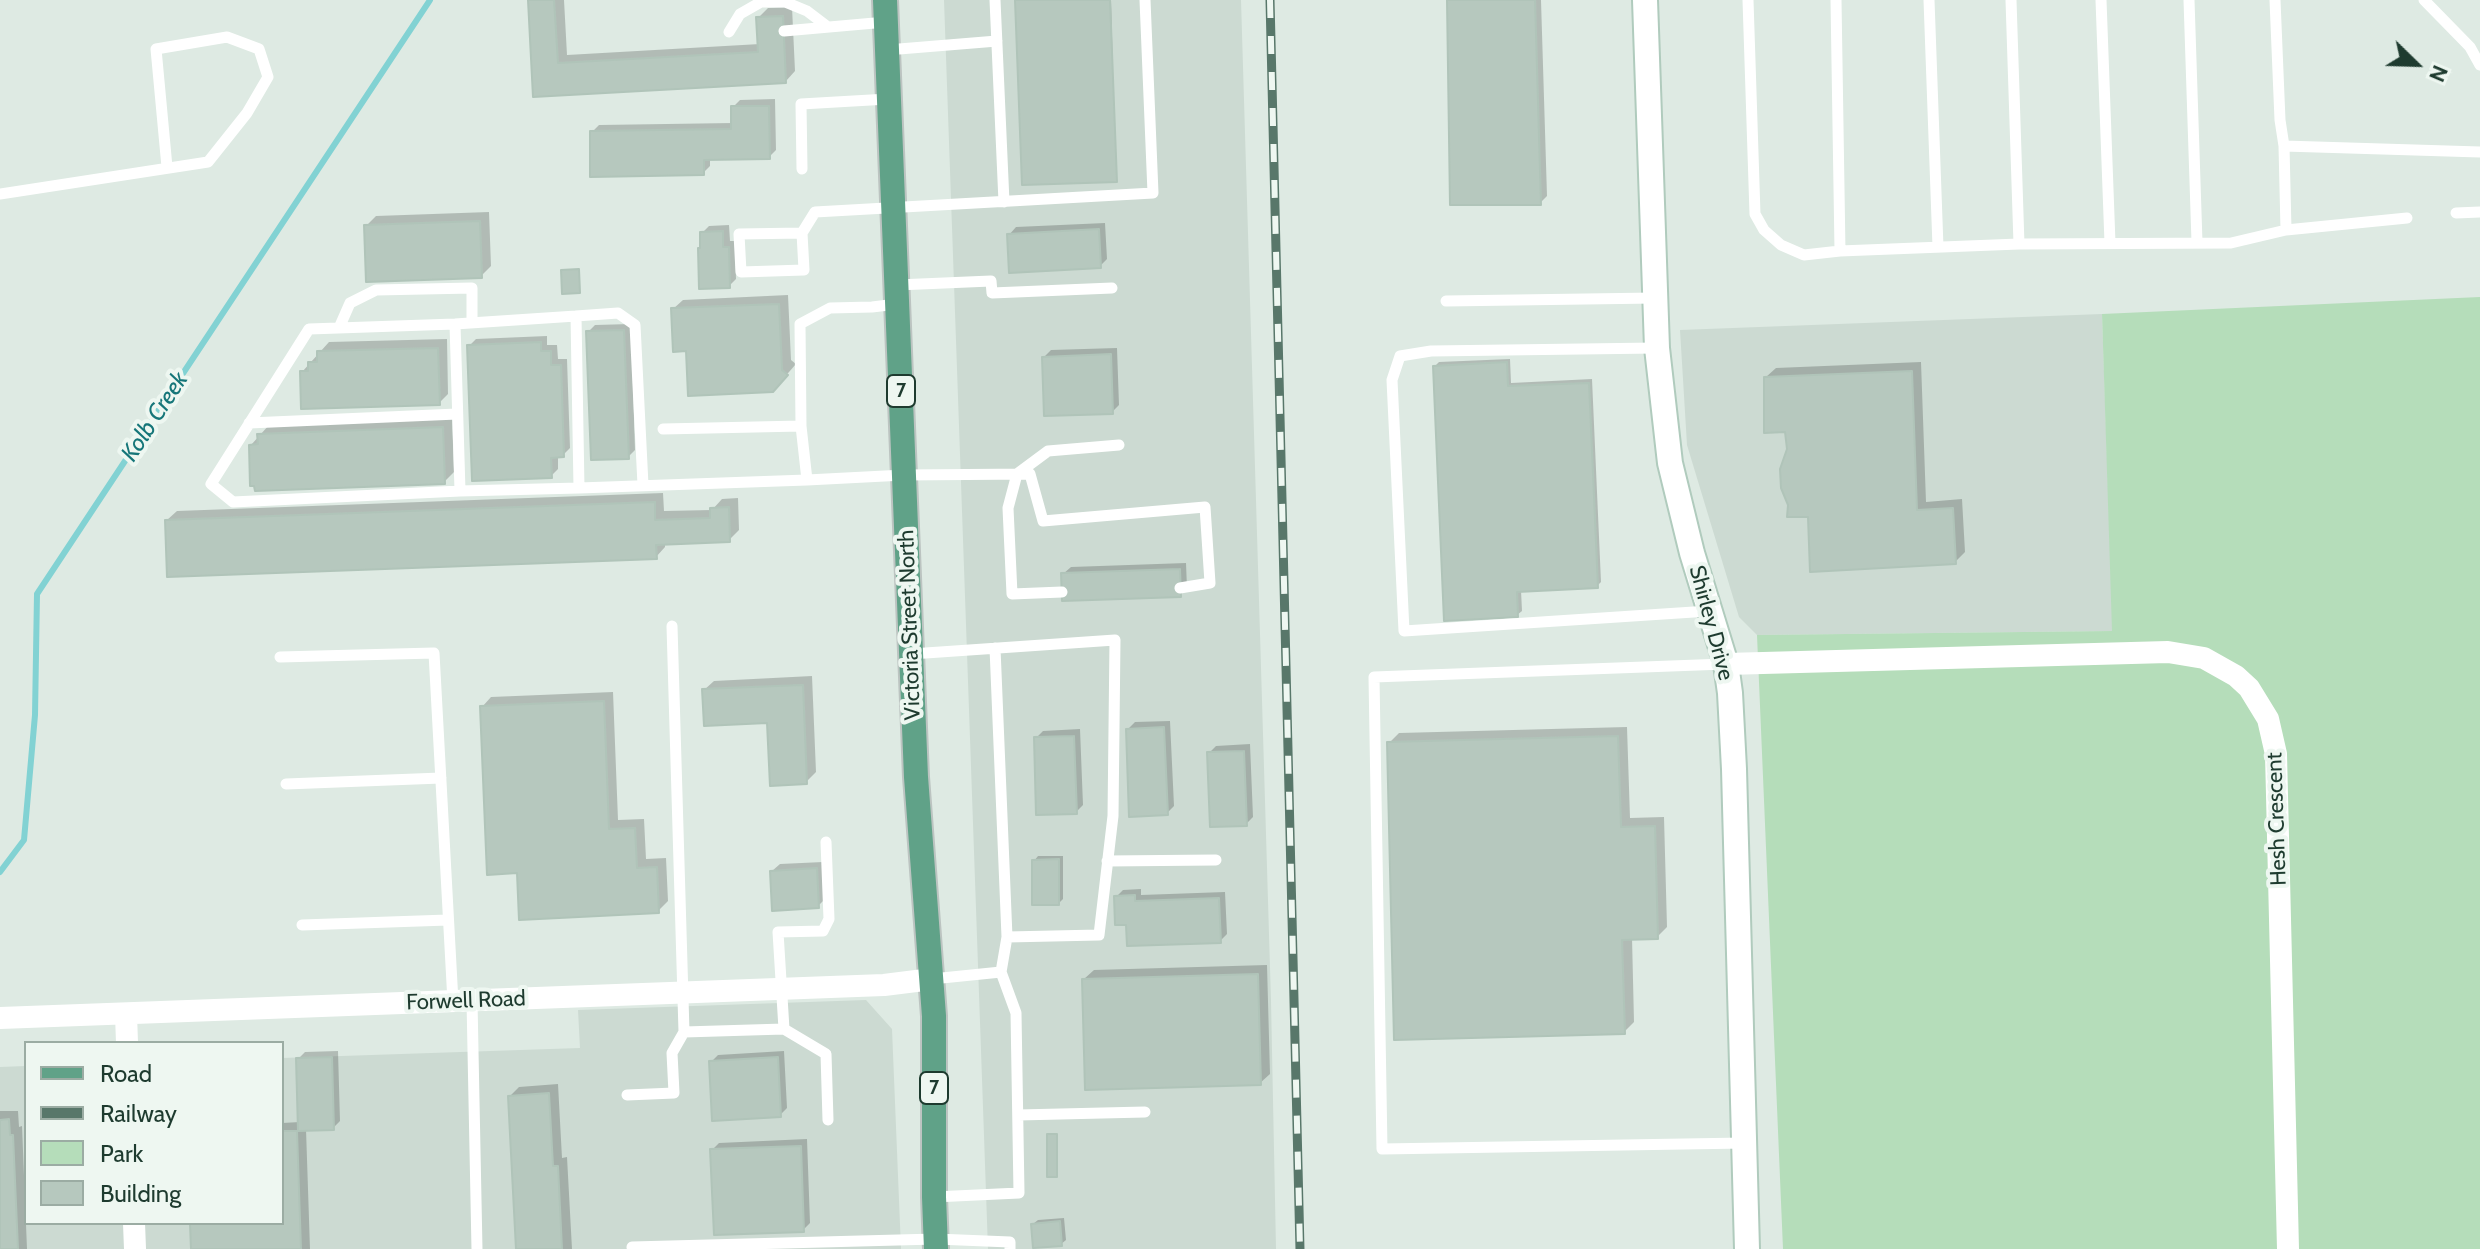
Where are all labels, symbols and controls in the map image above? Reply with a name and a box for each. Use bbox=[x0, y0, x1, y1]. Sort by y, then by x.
north arrow bbox=[2376, 24, 2456, 104]
text: N bbox=[2423, 61, 2454, 86]
water label: Kolb Creek bbox=[116, 367, 194, 467]
road number: 7 bbox=[887, 375, 915, 407]
street label: Victoria Street North bbox=[893, 529, 927, 721]
street label: Shirley Drive bbox=[1683, 563, 1739, 683]
street label: Hesh Crescent bbox=[2261, 752, 2293, 886]
street label: Forwell Road bbox=[406, 986, 526, 1016]
legend bbox=[24, 1041, 284, 1225]
text: Road bbox=[100, 1059, 152, 1088]
road number: 7 bbox=[920, 1072, 948, 1104]
text: Railway bbox=[100, 1099, 177, 1128]
text: Park bbox=[100, 1139, 143, 1168]
text: Building bbox=[100, 1179, 181, 1208]

